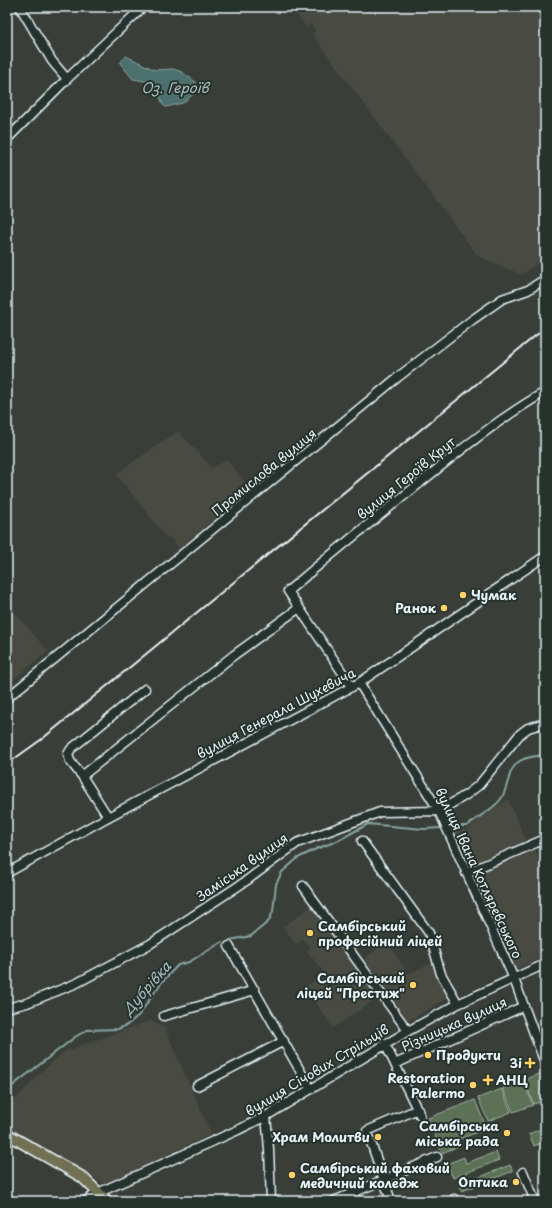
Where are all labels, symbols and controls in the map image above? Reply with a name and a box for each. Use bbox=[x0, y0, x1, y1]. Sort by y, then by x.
water label: Оз. Героїв bbox=[141, 77, 211, 98]
street label: Промислова вулиця bbox=[207, 423, 320, 520]
street label: вулиця Героїв Крут bbox=[352, 431, 460, 523]
place label: Чумак bbox=[471, 585, 517, 604]
marker: Чумак bbox=[458, 590, 468, 600]
place label: Ранок bbox=[395, 598, 437, 617]
marker: Ранок bbox=[439, 603, 449, 613]
street label: вулиця Генерала Шухевича bbox=[193, 662, 359, 763]
street label: вулиця Івана Котляревського bbox=[431, 784, 527, 961]
street label: Заміська вулиця bbox=[192, 828, 291, 905]
place label: Самбірський професійний ліцей bbox=[318, 916, 442, 950]
marker: Самбірський професійний ліцей bbox=[305, 928, 315, 938]
water label: Дубрівка bbox=[116, 955, 177, 1021]
place label: Самбірський ліцей "Престиж" bbox=[296, 968, 405, 1002]
marker: Самбірський ліцей "Престиж" bbox=[408, 980, 418, 990]
street label: Різницька вулиця bbox=[398, 992, 510, 1055]
street label: вулиця Січових Стрільців bbox=[241, 1019, 392, 1120]
place label: Продукти bbox=[436, 1045, 501, 1064]
marker: Продукти bbox=[423, 1050, 433, 1060]
place label: 3і bbox=[509, 1053, 522, 1072]
marker: 3і bbox=[525, 1058, 535, 1068]
place label: Restoration Palermo bbox=[387, 1068, 465, 1102]
place label: АНЦ bbox=[496, 1070, 528, 1089]
marker: АНЦ bbox=[483, 1075, 493, 1085]
marker: Restoration Palermo bbox=[468, 1080, 478, 1090]
place label: Самбірська міська рада bbox=[415, 1116, 499, 1150]
place label: Храм Молитви bbox=[272, 1127, 370, 1146]
marker: Самбірська міська рада bbox=[502, 1128, 512, 1138]
marker: Храм Молитви bbox=[373, 1132, 383, 1142]
place label: Самбірський фаховий медичний коледж bbox=[300, 1158, 450, 1192]
marker: Самбірський фаховий медичний коледж bbox=[287, 1170, 297, 1180]
place label: Оптика bbox=[458, 1172, 508, 1191]
marker: Оптика bbox=[511, 1177, 521, 1187]

